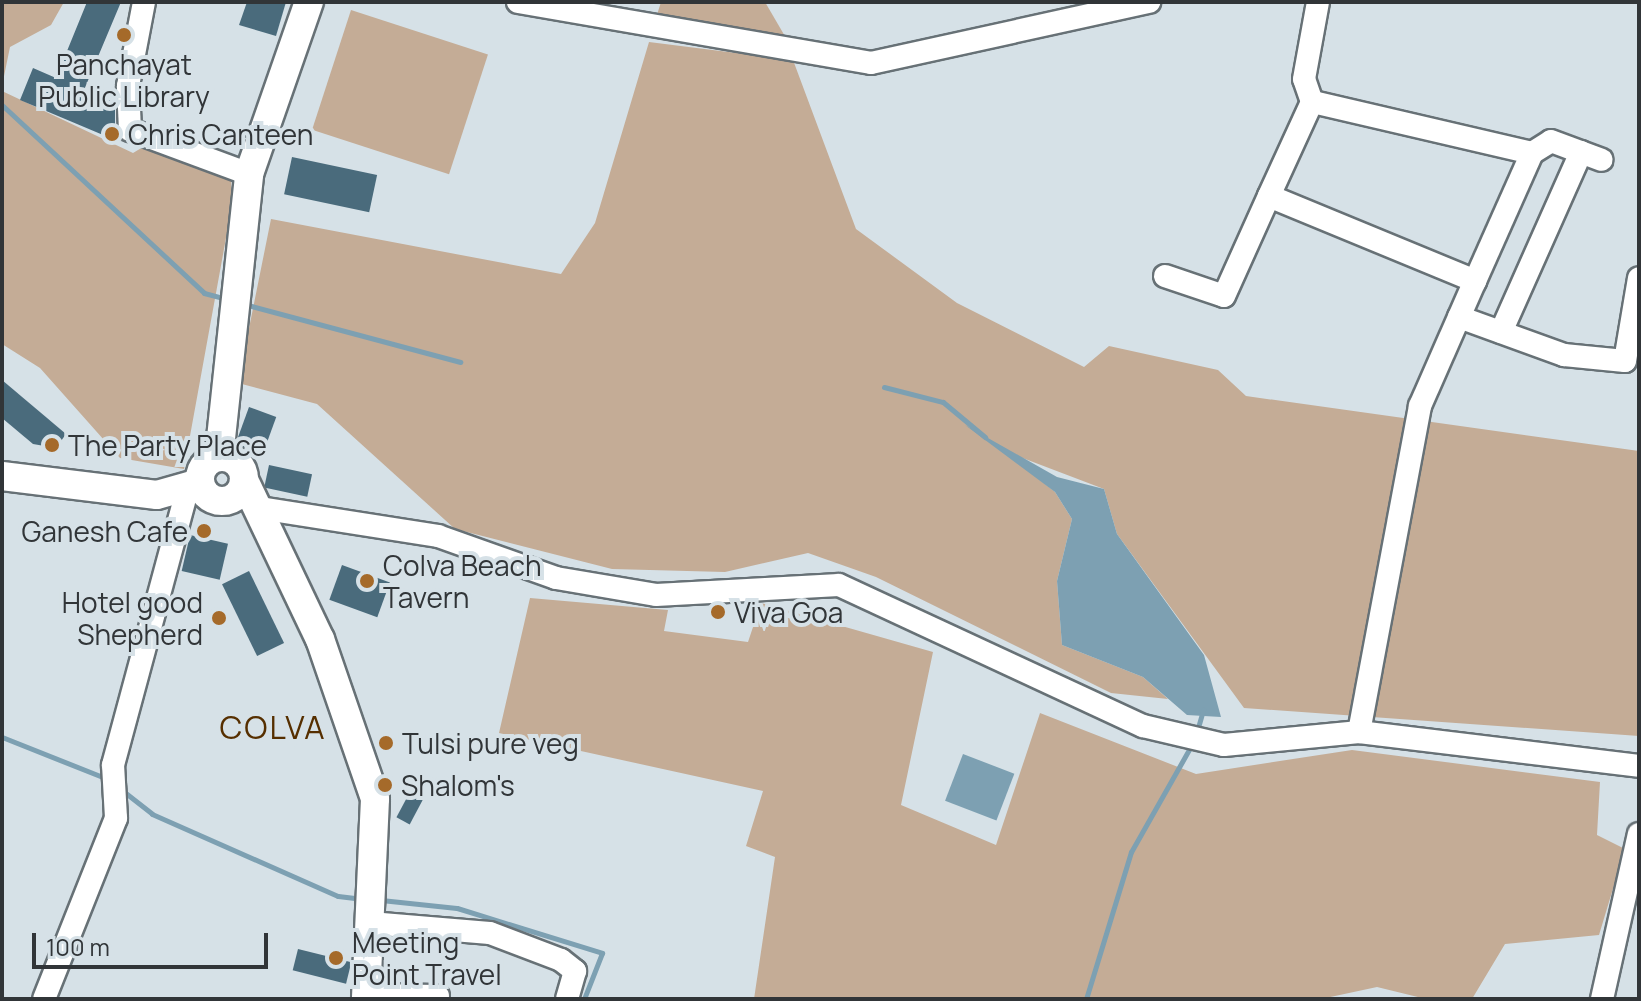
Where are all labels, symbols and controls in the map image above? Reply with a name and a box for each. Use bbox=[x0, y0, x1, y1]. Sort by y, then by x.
marker: Panchayat Public Library bbox=[115, 26, 133, 44]
place label: Panchayat Public Library bbox=[38, 47, 210, 113]
place label: Chris Canteen bbox=[128, 117, 313, 151]
marker: Chris Canteen bbox=[103, 125, 121, 143]
place label: The Party Place bbox=[68, 428, 267, 462]
marker: The Party Place bbox=[43, 436, 61, 454]
place label: Ganesh Cafe bbox=[22, 514, 188, 548]
marker: Ganesh Cafe bbox=[195, 522, 213, 540]
place label: Colva Beach Tavern bbox=[383, 548, 542, 614]
marker: Colva Beach Tavern bbox=[358, 572, 376, 590]
place label: Hotel good Shepherd bbox=[62, 585, 203, 651]
place label: Viva Goa bbox=[734, 595, 843, 629]
marker: Viva Goa bbox=[709, 603, 727, 621]
marker: Hotel good Shepherd bbox=[210, 609, 228, 627]
district label: COLVA bbox=[219, 708, 327, 746]
place label: Tulsi pure veg bbox=[402, 726, 579, 760]
marker: Tulsi pure veg bbox=[377, 734, 395, 752]
place label: Shalom's bbox=[401, 768, 515, 802]
marker: Shalom's bbox=[376, 776, 394, 794]
scale bar bbox=[36, 917, 272, 967]
place label: Meeting Point Travel bbox=[352, 925, 502, 991]
text: 100 m bbox=[46, 930, 110, 963]
marker: Meeting Point Travel bbox=[327, 949, 345, 967]

